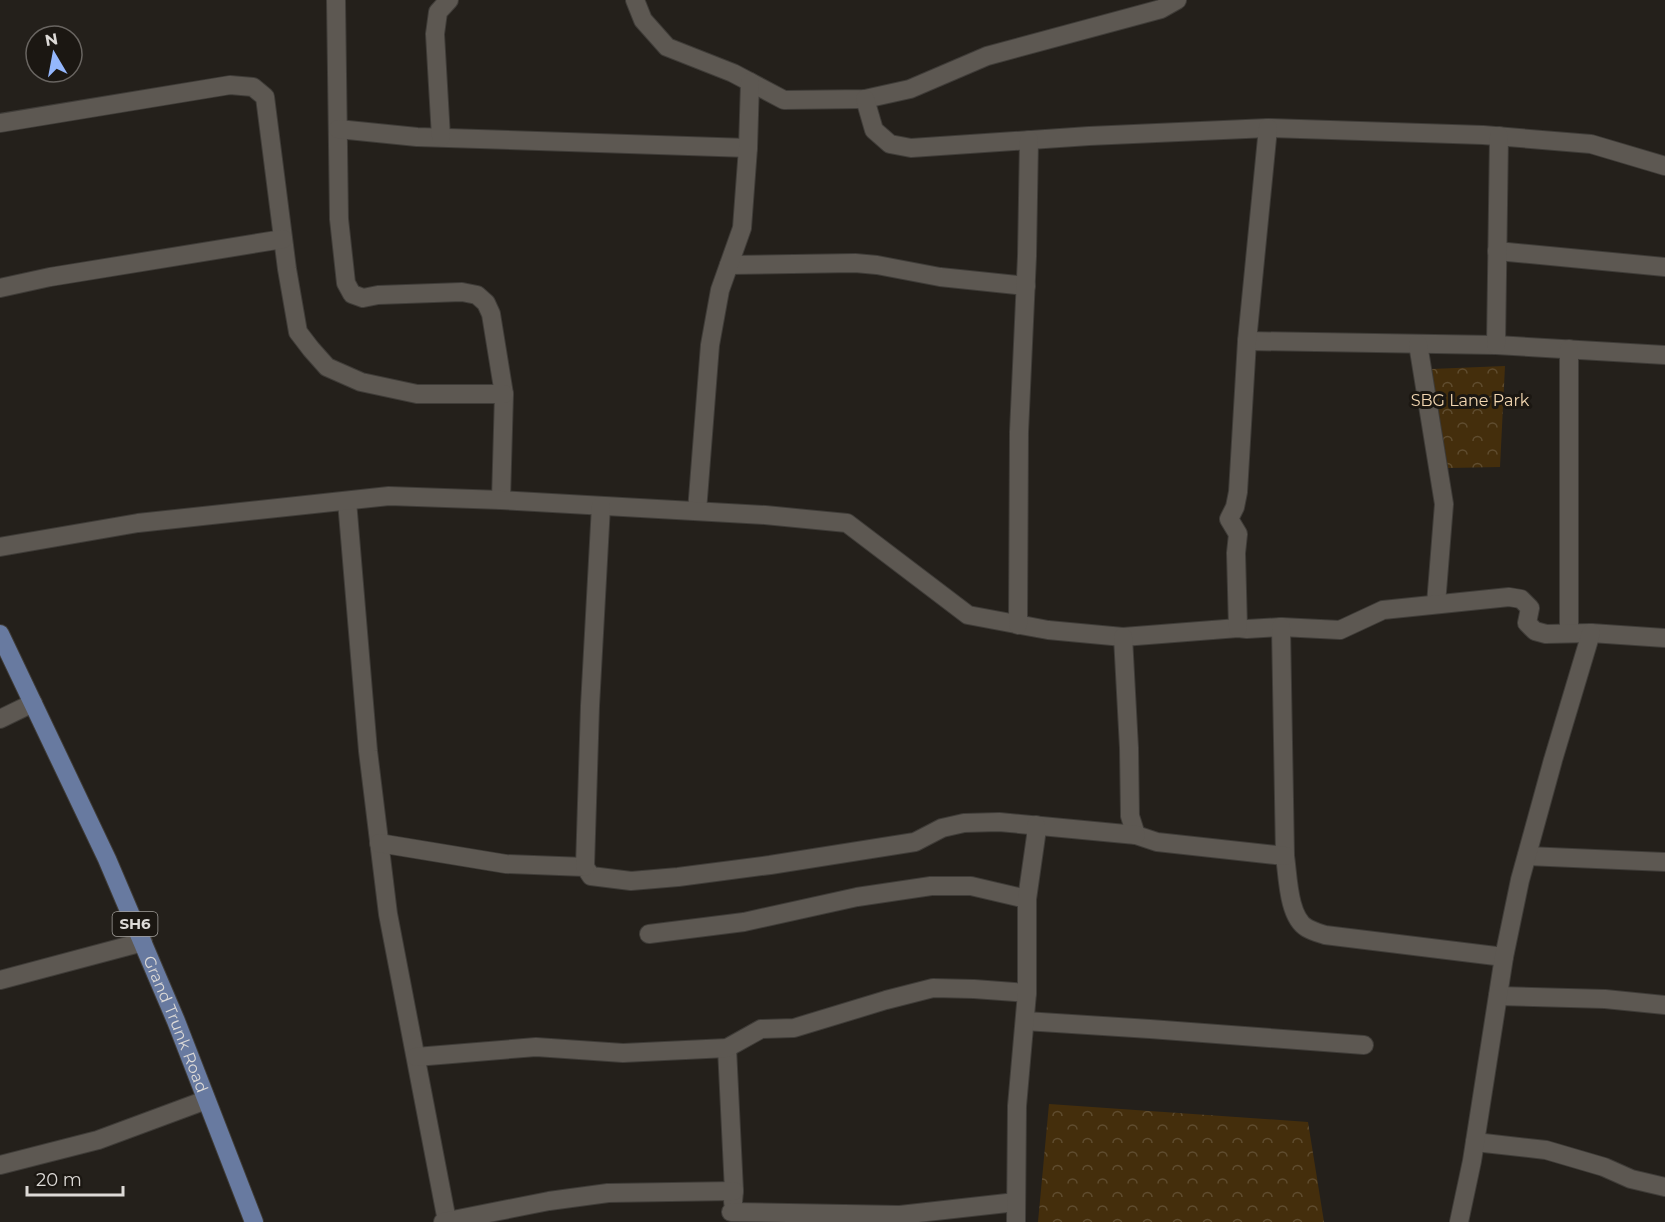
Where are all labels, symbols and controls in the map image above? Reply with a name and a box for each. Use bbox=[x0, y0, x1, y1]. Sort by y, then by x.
north arrow bbox=[24, 24, 84, 84]
text: N bbox=[43, 29, 60, 50]
park label: SBG Lane Park bbox=[1411, 391, 1530, 410]
road number: SH6 bbox=[112, 912, 158, 936]
street label: Grand Trunk Road bbox=[139, 953, 212, 1095]
scale bar bbox=[27, 1159, 123, 1197]
text: 20 m bbox=[36, 1169, 82, 1191]

